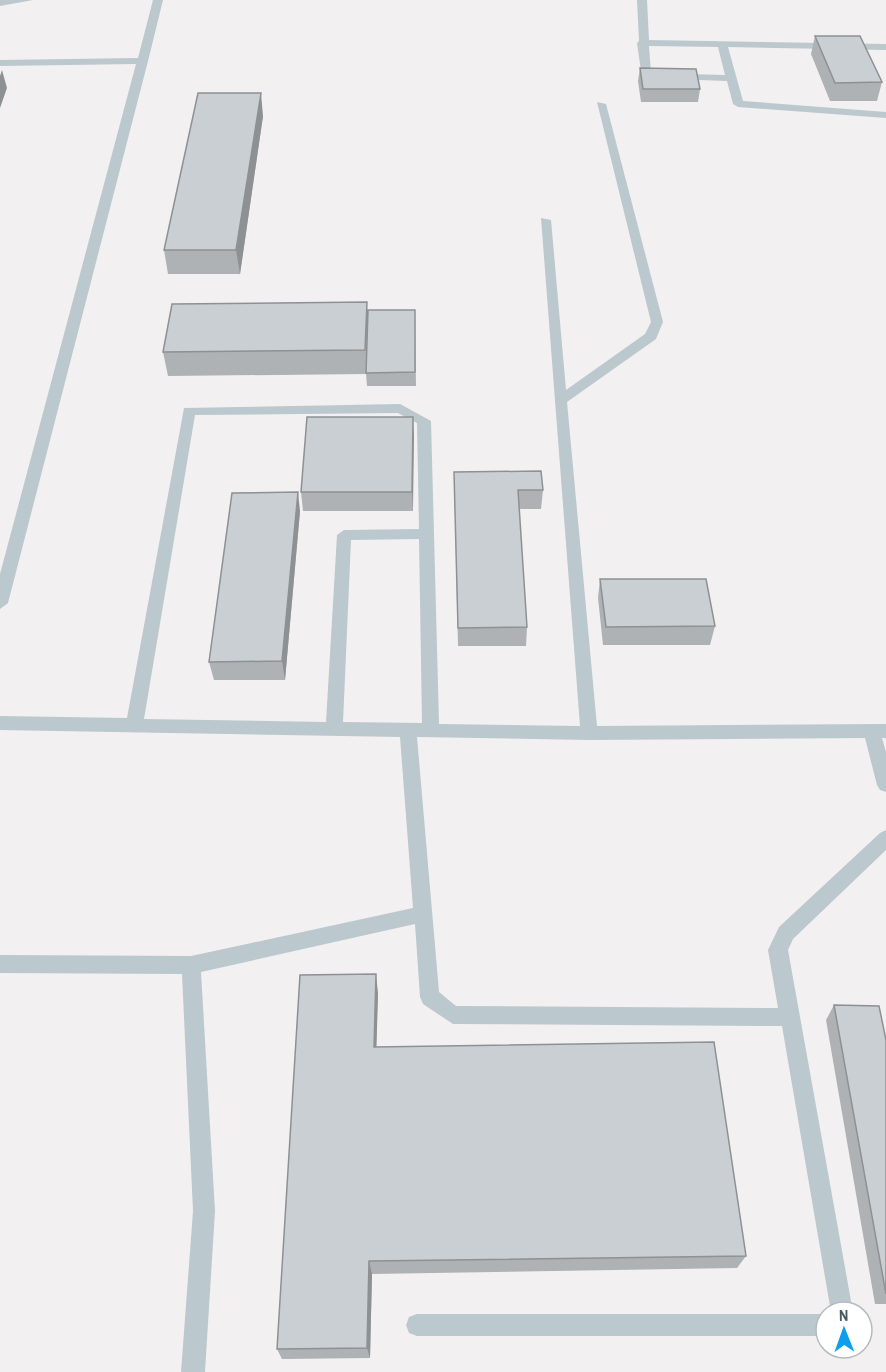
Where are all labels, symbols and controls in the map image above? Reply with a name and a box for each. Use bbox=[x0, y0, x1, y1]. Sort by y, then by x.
north arrow bbox=[814, 1300, 874, 1360]
text: N bbox=[839, 1304, 849, 1326]

